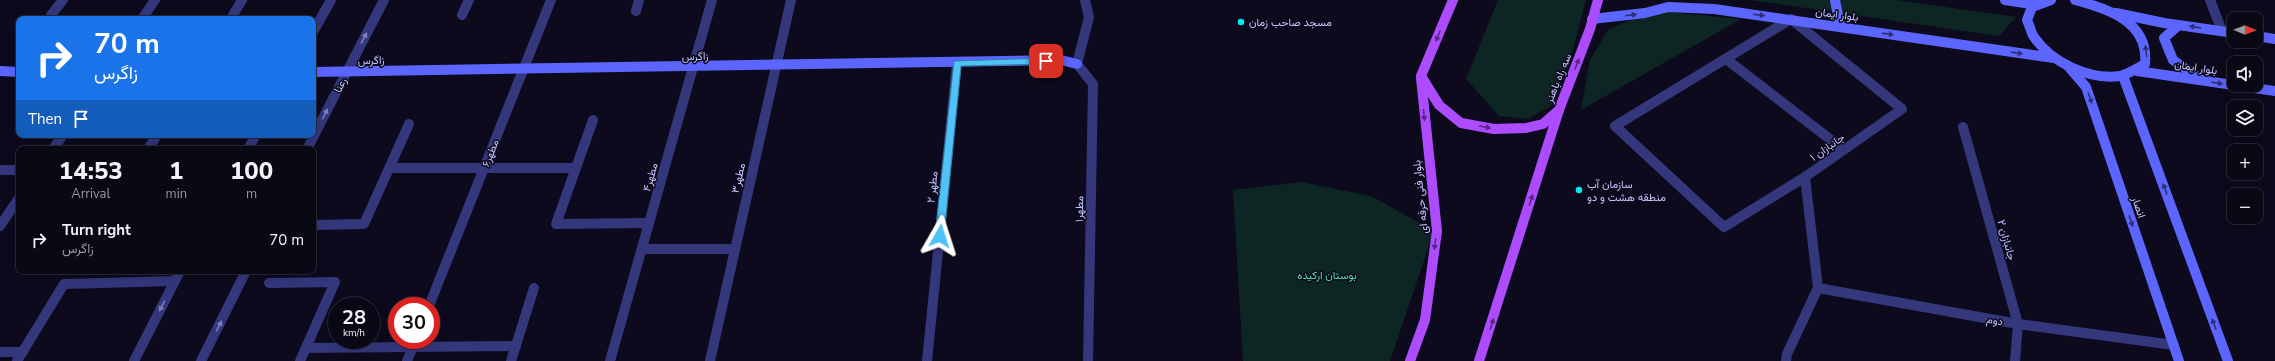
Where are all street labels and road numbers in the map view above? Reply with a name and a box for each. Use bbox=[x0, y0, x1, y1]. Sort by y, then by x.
street label: بلوار ایمان bbox=[1814, 4, 1859, 25]
street label: زاگرس bbox=[681, 49, 709, 64]
street label: سه راه باهنر bbox=[1541, 51, 1575, 106]
street label: زاگرس bbox=[357, 53, 385, 68]
street label: بلوار ایمان bbox=[2173, 57, 2219, 78]
street label: رعنا bbox=[330, 75, 351, 95]
street label: جانبازان ۱ bbox=[1807, 130, 1848, 165]
street label: مطهر۶ bbox=[478, 137, 503, 169]
street label: بلوار فنی حرفه ای bbox=[1409, 159, 1432, 235]
street label: مطهر۴ bbox=[639, 161, 662, 193]
street label: مطهر۳ bbox=[728, 162, 749, 195]
street label: مطهر ۲ bbox=[923, 170, 942, 204]
street label: انصار bbox=[2128, 193, 2149, 220]
street label: مطهر۱ bbox=[1072, 196, 1087, 222]
street label: جانبازان ۲ bbox=[1994, 218, 2019, 262]
street label: دوم bbox=[1985, 312, 2004, 329]

